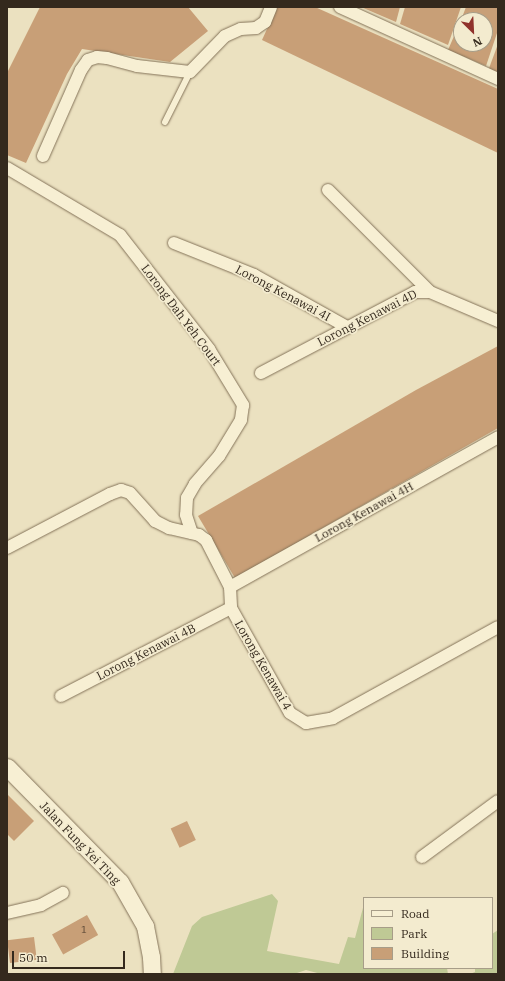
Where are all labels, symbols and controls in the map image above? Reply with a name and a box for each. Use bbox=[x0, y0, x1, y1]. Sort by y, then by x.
north arrow bbox=[453, 12, 493, 52]
text: N bbox=[471, 34, 484, 50]
street label: Lorong Dah Yeh Court bbox=[138, 261, 224, 369]
street label: Lorong Kenawai 4I bbox=[233, 262, 333, 324]
street label: Lorong Kenawai 4D bbox=[315, 287, 419, 349]
street label: Lorong Kenawai 4H bbox=[312, 479, 416, 545]
street label: Lorong Kenawai 4 bbox=[231, 618, 295, 712]
street label: Lorong Kenawai 4B bbox=[94, 621, 198, 683]
street label: Jalan Fung Yei Ting bbox=[37, 799, 123, 887]
legend bbox=[363, 897, 493, 969]
text: Road bbox=[401, 906, 430, 921]
house number: 1 bbox=[81, 924, 87, 936]
text: Park bbox=[401, 926, 427, 941]
scale bar bbox=[14, 943, 127, 969]
text: Building bbox=[401, 946, 449, 961]
text: 50 m bbox=[19, 950, 48, 965]

